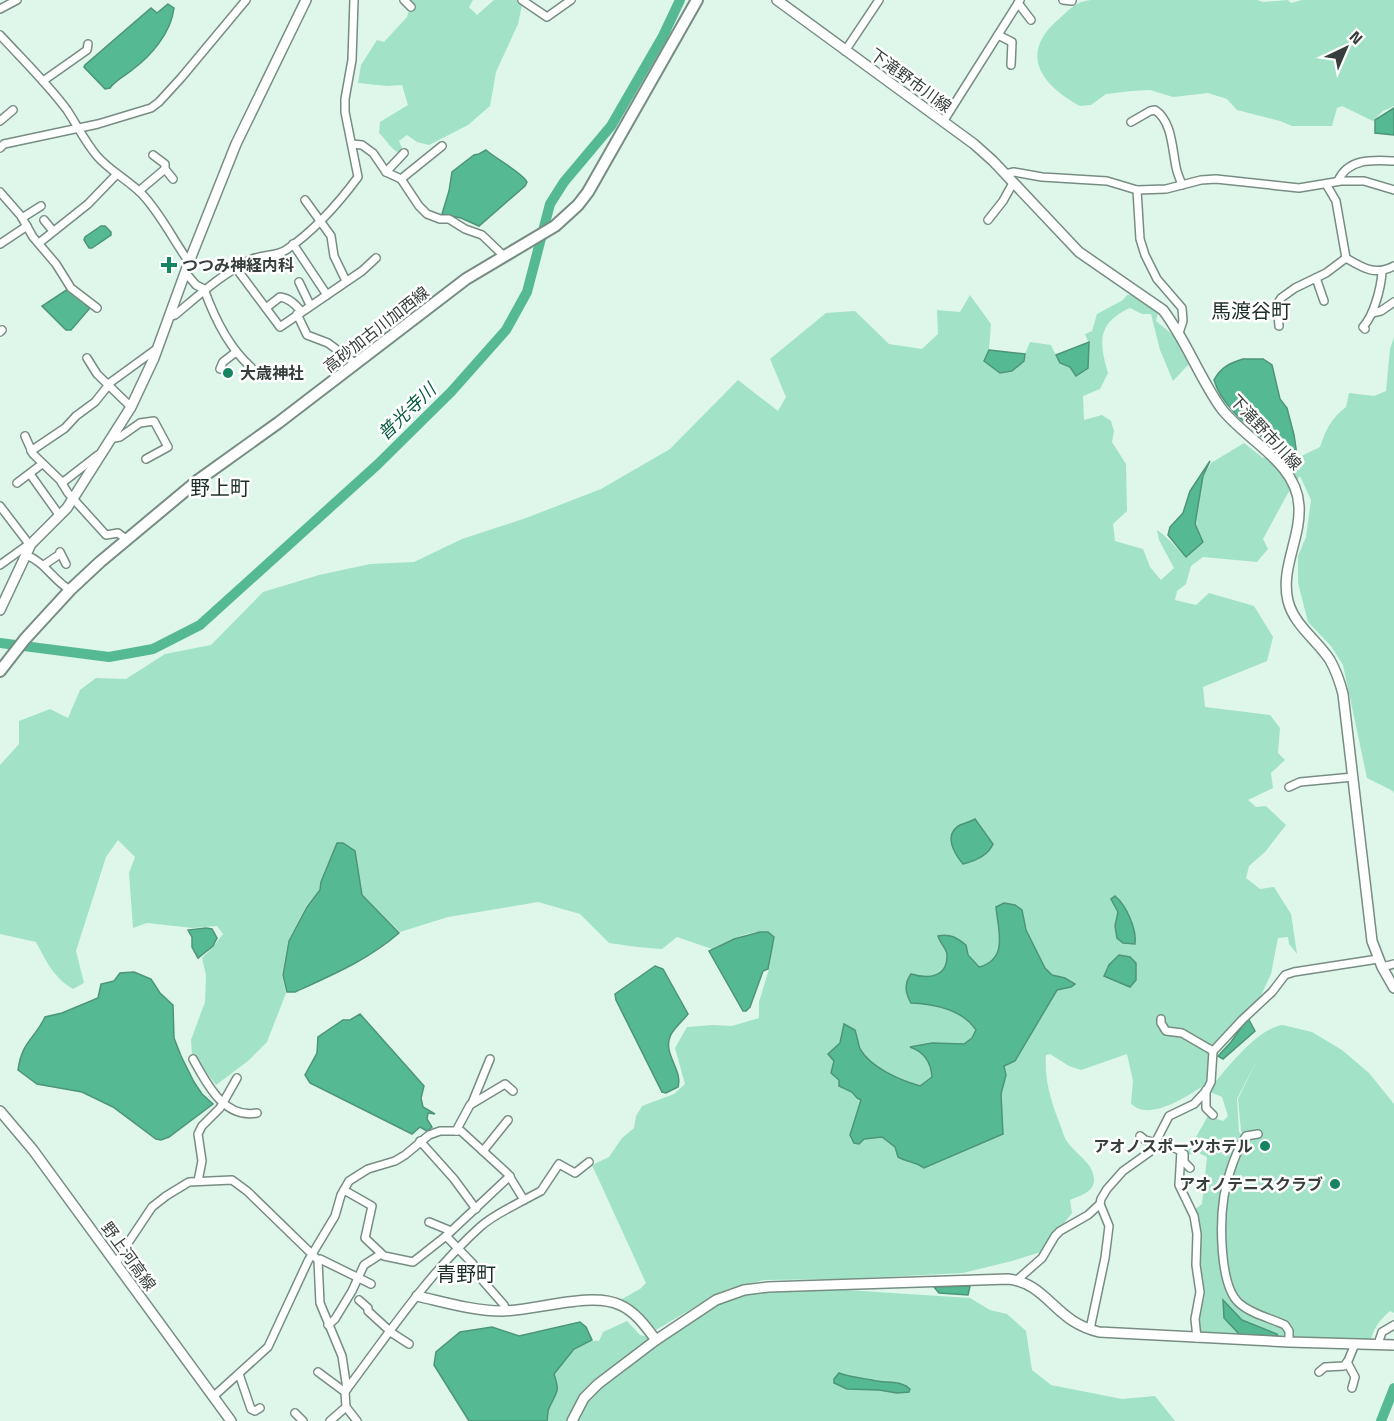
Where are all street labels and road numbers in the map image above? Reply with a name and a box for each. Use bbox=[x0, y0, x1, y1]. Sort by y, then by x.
street label: 下滝野市川線 bbox=[865, 42, 957, 118]
street label: 高砂加古川加西線 bbox=[318, 280, 434, 378]
street label: 下滝野市川線 bbox=[1224, 389, 1308, 475]
street label: 野上河高線 bbox=[96, 1217, 162, 1295]

